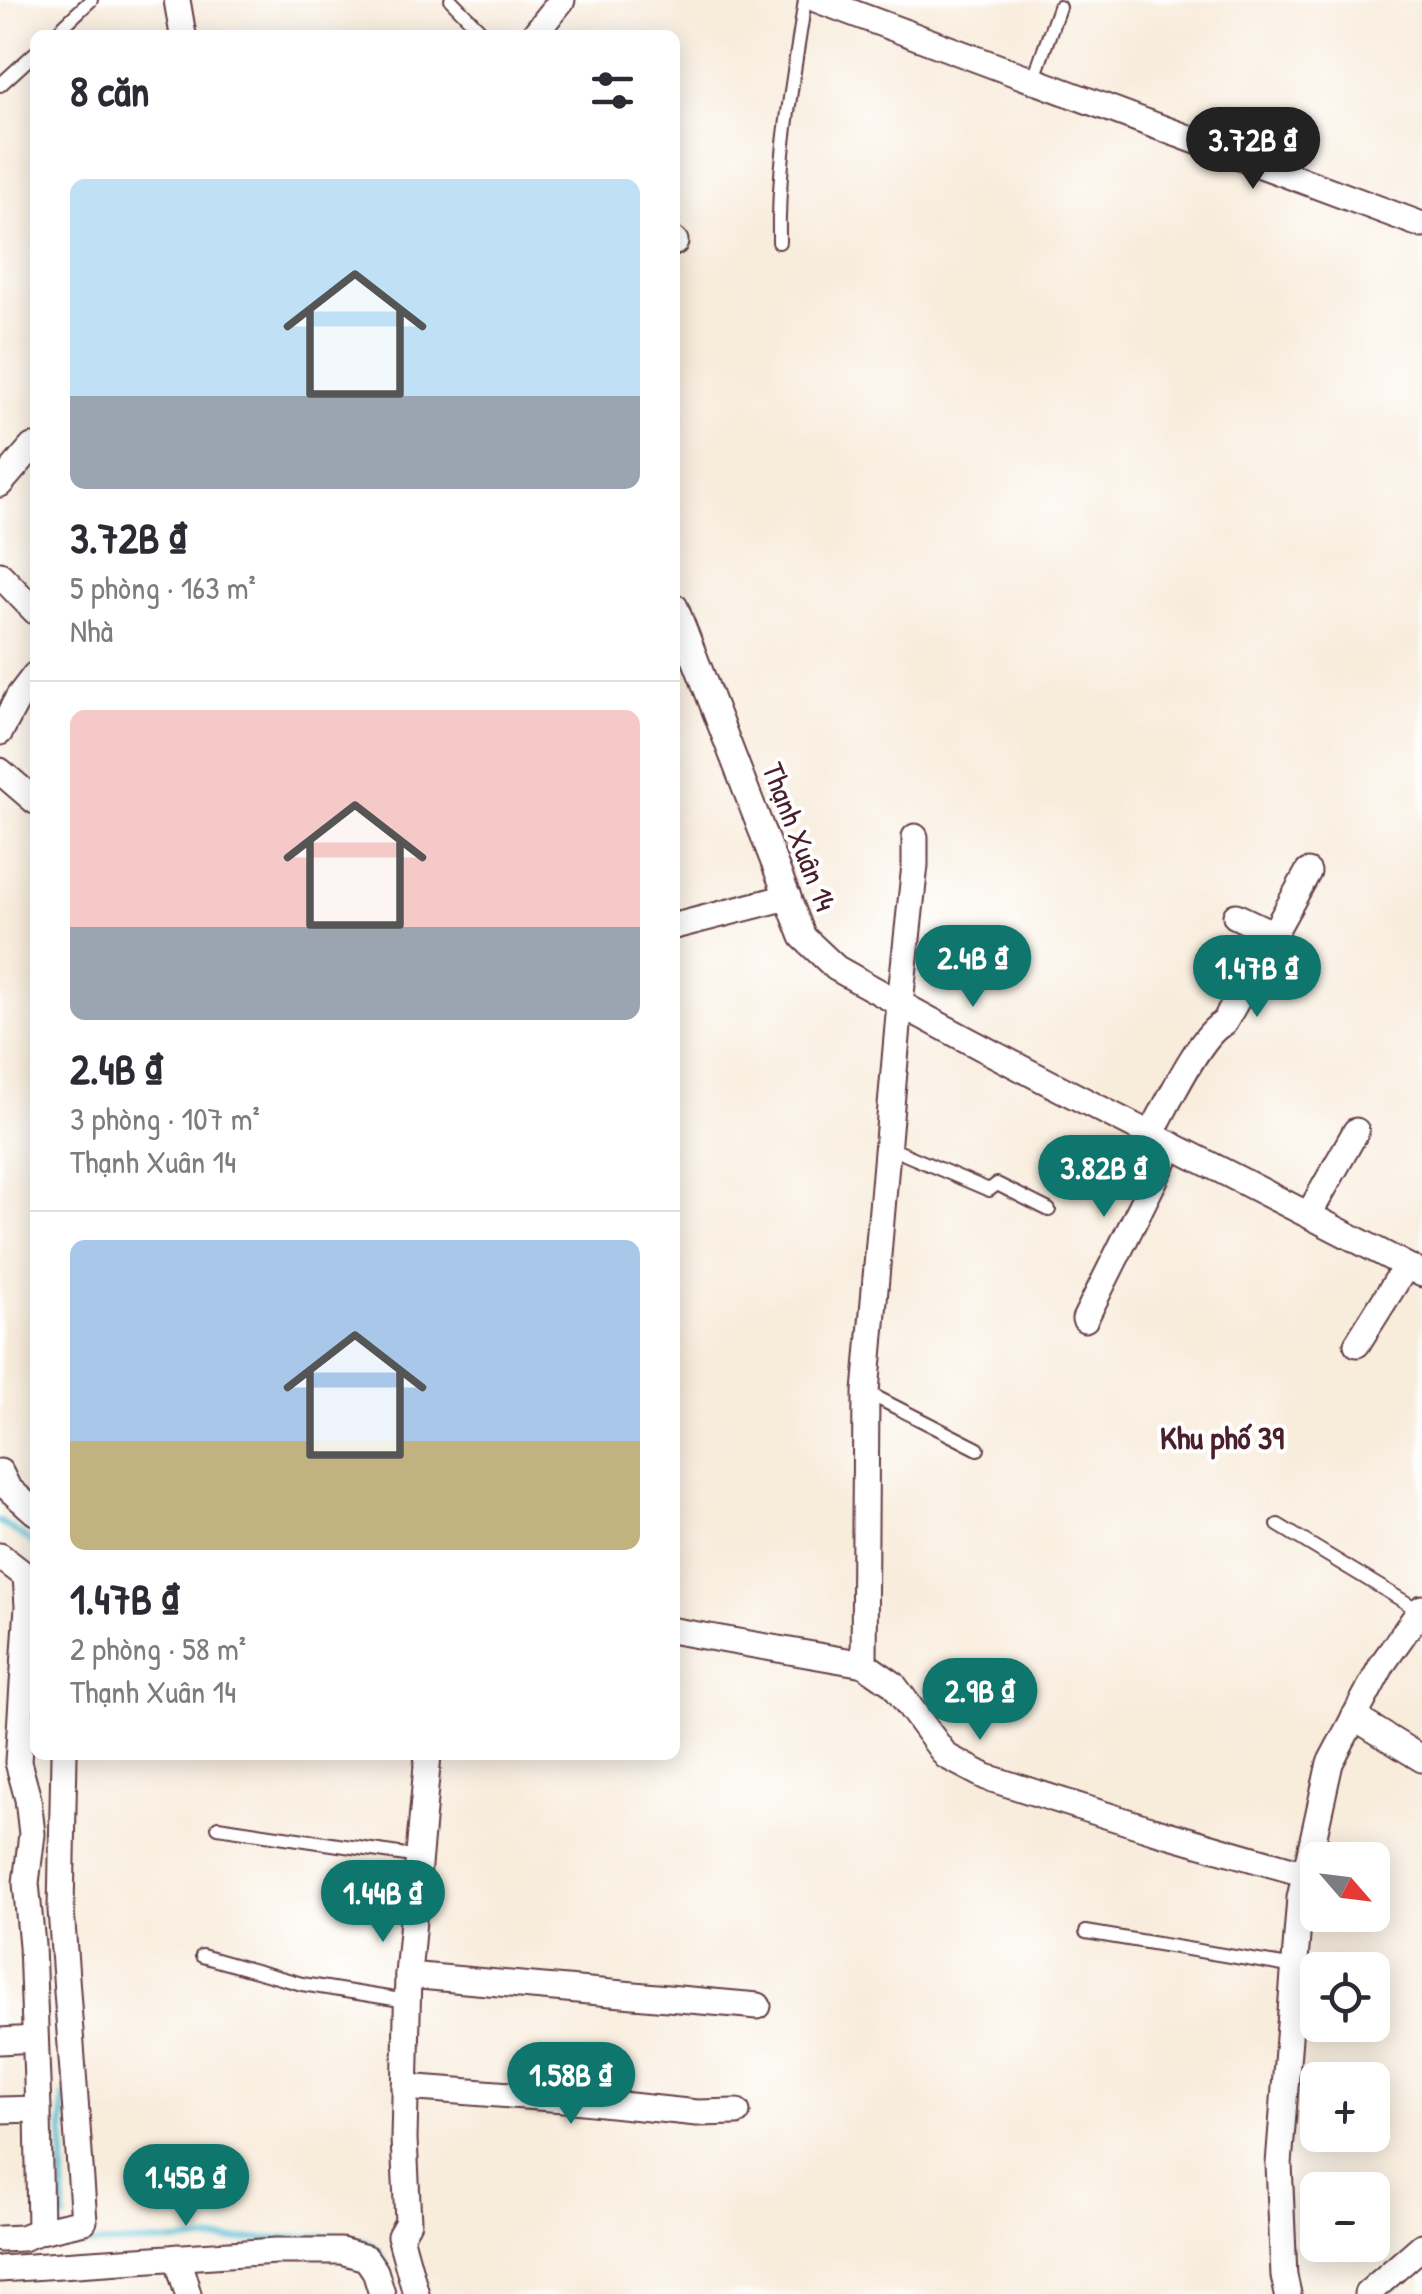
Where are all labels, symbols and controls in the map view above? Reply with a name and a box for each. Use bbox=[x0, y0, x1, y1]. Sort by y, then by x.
text: 8 căn bbox=[70, 62, 150, 119]
icon: filters bbox=[585, 63, 640, 118]
pin: 3.72B ₫ bbox=[1161, 107, 1345, 192]
text: 3.72B ₫ bbox=[1208, 118, 1298, 161]
icon: home bbox=[265, 244, 445, 424]
text: 3.72B ₫ bbox=[70, 509, 188, 566]
text: 5 phòng · 163 m² bbox=[70, 566, 256, 609]
text: Nhà bbox=[70, 609, 113, 652]
street label: Thạnh Xuân 14 bbox=[753, 757, 847, 917]
icon: home bbox=[265, 775, 445, 955]
pin: 2.4B ₫ bbox=[892, 925, 1054, 1010]
pin: 1.47B ₫ bbox=[1165, 935, 1349, 1020]
text: 2.4B ₫ bbox=[937, 936, 1009, 979]
text: 1.47B ₫ bbox=[1215, 946, 1299, 989]
text: 2.4B ₫ bbox=[70, 1040, 164, 1097]
text: 3 phòng · 107 m² bbox=[70, 1097, 260, 1140]
pin: 3.82B ₫ bbox=[1012, 1135, 1196, 1220]
text: Thạnh Xuân 14 bbox=[70, 1140, 236, 1183]
text: 3.82B ₫ bbox=[1060, 1146, 1148, 1189]
icon: home bbox=[265, 1305, 445, 1485]
district label: Khu phố 39 bbox=[1160, 1416, 1284, 1460]
text: 1.47B ₫ bbox=[70, 1570, 180, 1627]
text: 2 phòng · 58 m² bbox=[70, 1627, 246, 1670]
pin: 2.9B ₫ bbox=[899, 1658, 1061, 1743]
text: 2.9B ₫ bbox=[944, 1669, 1016, 1712]
text: Thạnh Xuân 14 bbox=[70, 1670, 236, 1713]
north arrow bbox=[1300, 1842, 1390, 1932]
map controls bbox=[1300, 1842, 1390, 2262]
pin: 1.44B ₫ bbox=[291, 1860, 475, 1945]
text: 1.44B ₫ bbox=[343, 1871, 423, 1914]
button: locate bbox=[1300, 1952, 1390, 2042]
pin: 1.58B ₫ bbox=[479, 2042, 663, 2127]
text: 1.58B ₫ bbox=[529, 2053, 613, 2096]
button: + bbox=[1300, 2062, 1390, 2152]
pin: 1.45B ₫ bbox=[94, 2144, 278, 2229]
text: 1.45B ₫ bbox=[145, 2155, 227, 2198]
button: − bbox=[1300, 2172, 1390, 2262]

